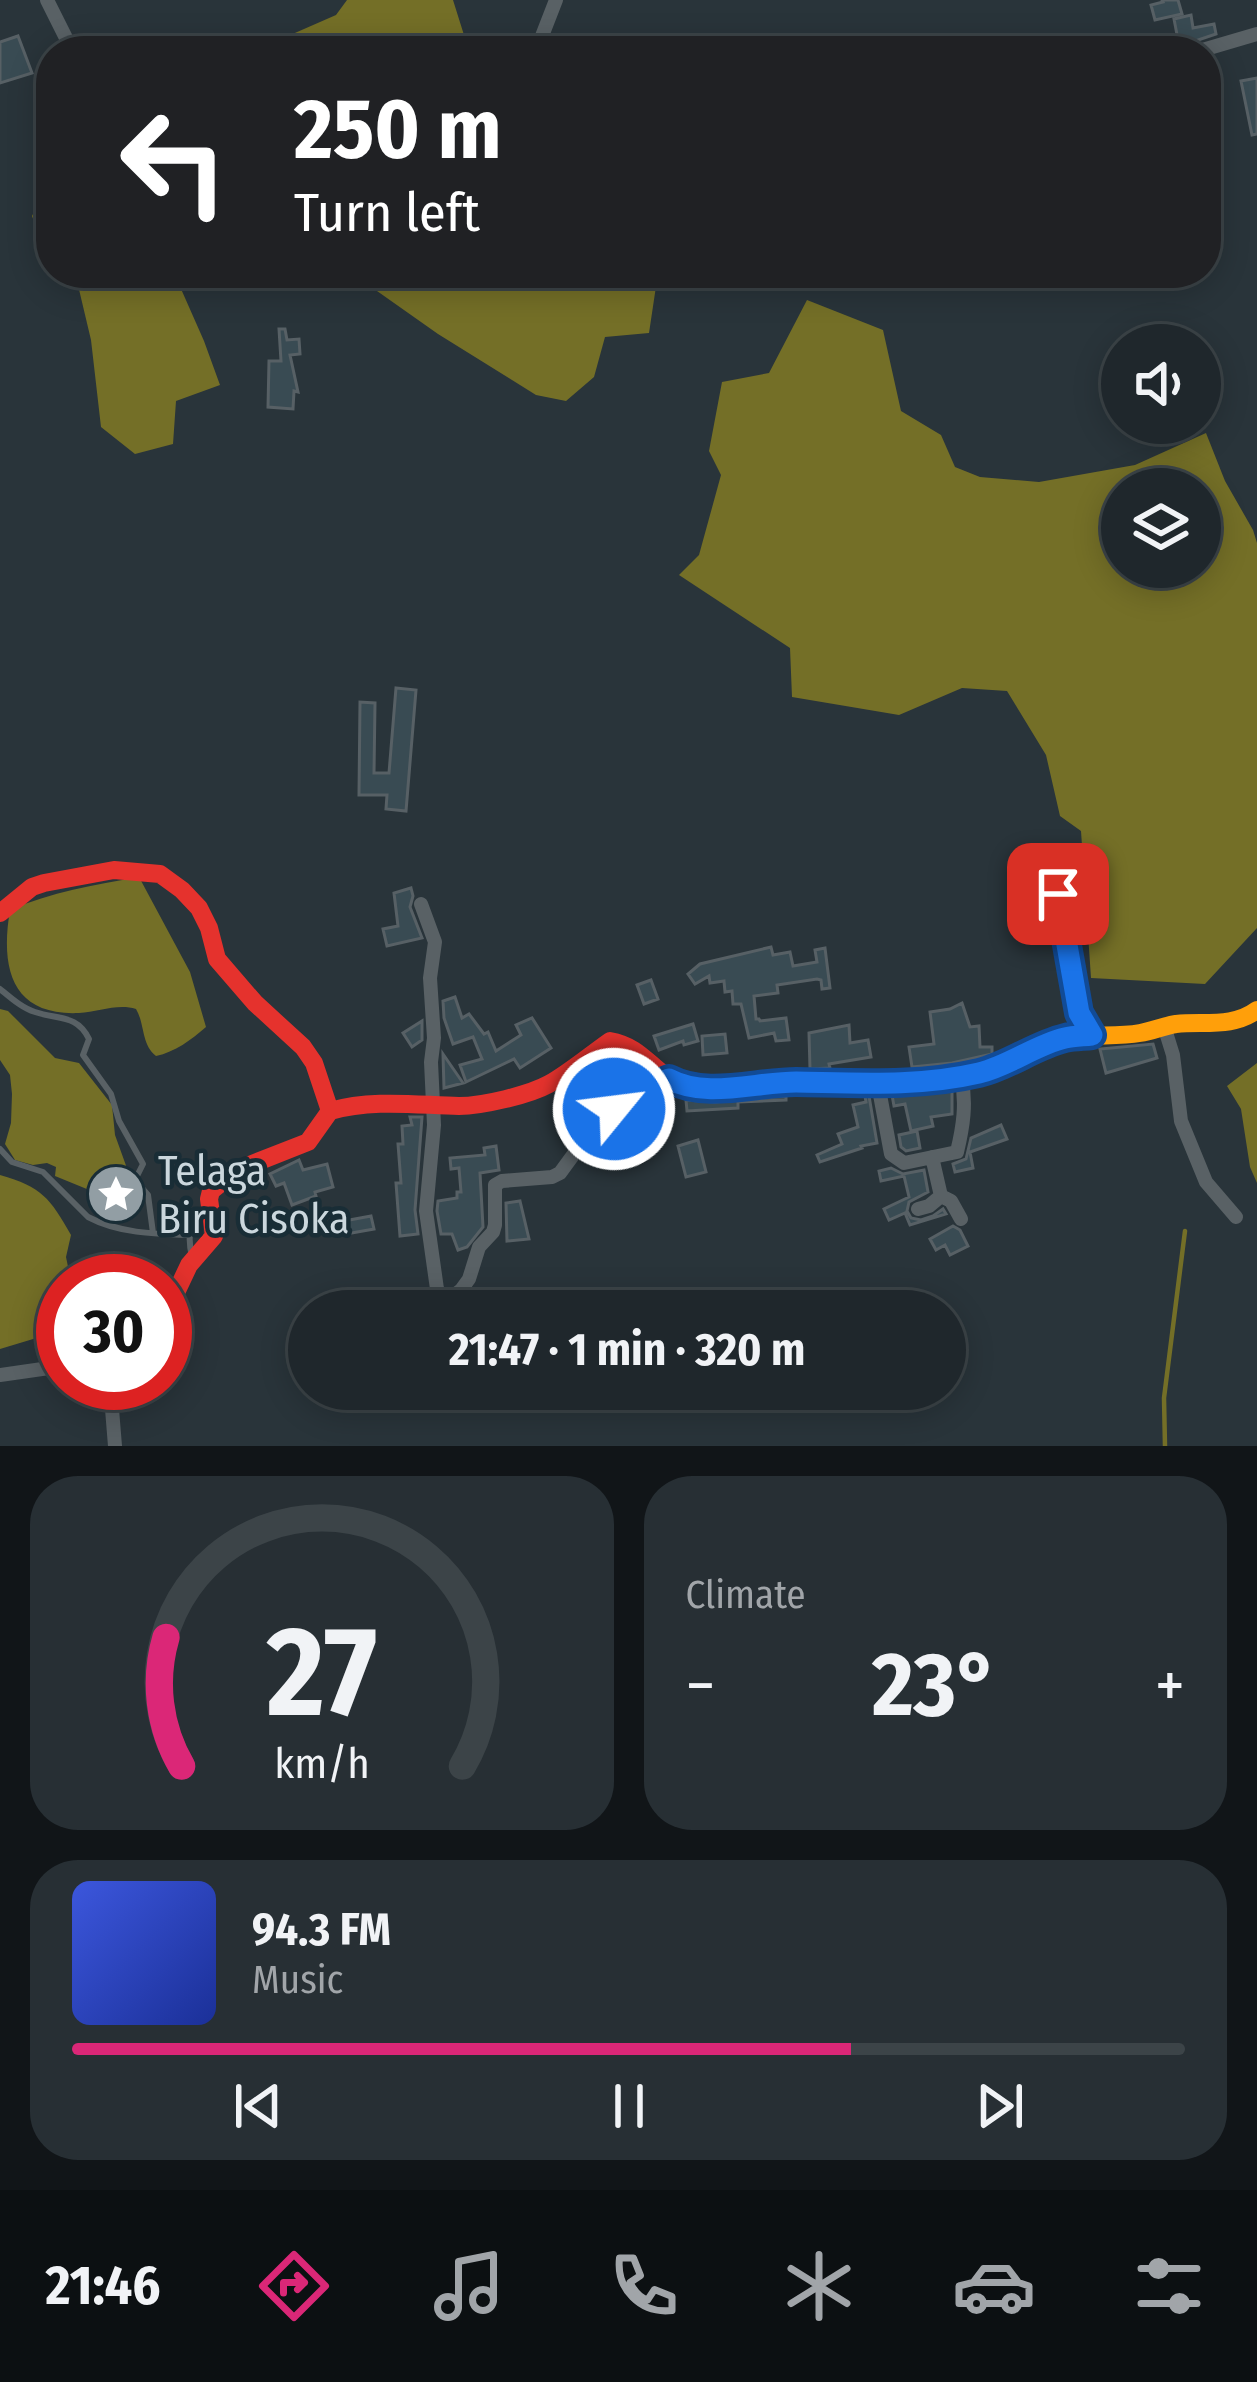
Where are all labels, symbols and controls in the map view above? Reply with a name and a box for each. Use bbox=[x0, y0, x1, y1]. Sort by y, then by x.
text: 250 m bbox=[294, 79, 502, 180]
icon: left bbox=[96, 84, 252, 240]
text: Turn left bbox=[294, 181, 480, 245]
map controls bbox=[1101, 324, 1221, 588]
button: sound bbox=[1101, 324, 1221, 444]
button: layers bbox=[1101, 468, 1221, 588]
pin bbox=[1007, 843, 1109, 945]
icon: arrive bbox=[1025, 861, 1091, 927]
position arrow bbox=[551, 1046, 677, 1172]
place label: Telaga Biru Cisoka bbox=[158, 1146, 350, 1244]
place icon: Telaga Biru Cisoka bbox=[85, 1163, 147, 1225]
speed limit sign: 30 bbox=[36, 1254, 192, 1410]
text: 21:47 · 1 min · 320 m bbox=[449, 1323, 805, 1377]
text: Climate bbox=[686, 1572, 806, 1618]
text: 27 bbox=[266, 1598, 377, 1748]
text: 23° bbox=[872, 1631, 998, 1739]
text: − bbox=[686, 1646, 715, 1725]
text: + bbox=[1155, 1646, 1185, 1725]
text: km/h bbox=[274, 1738, 370, 1789]
text: 94.3 FM bbox=[252, 1903, 391, 1957]
text: Music bbox=[252, 1957, 343, 2003]
icon: previous bbox=[225, 2073, 291, 2139]
icon: pause bbox=[596, 2073, 662, 2139]
icon: next bbox=[967, 2073, 1033, 2139]
icon: directions bbox=[252, 2244, 336, 2328]
icon: music bbox=[427, 2244, 511, 2328]
icon: phone bbox=[602, 2244, 686, 2328]
icon: climate bbox=[777, 2244, 861, 2328]
icon: car bbox=[952, 2244, 1036, 2328]
icon: filters bbox=[1127, 2244, 1211, 2328]
text: 21:46 bbox=[46, 2254, 161, 2318]

